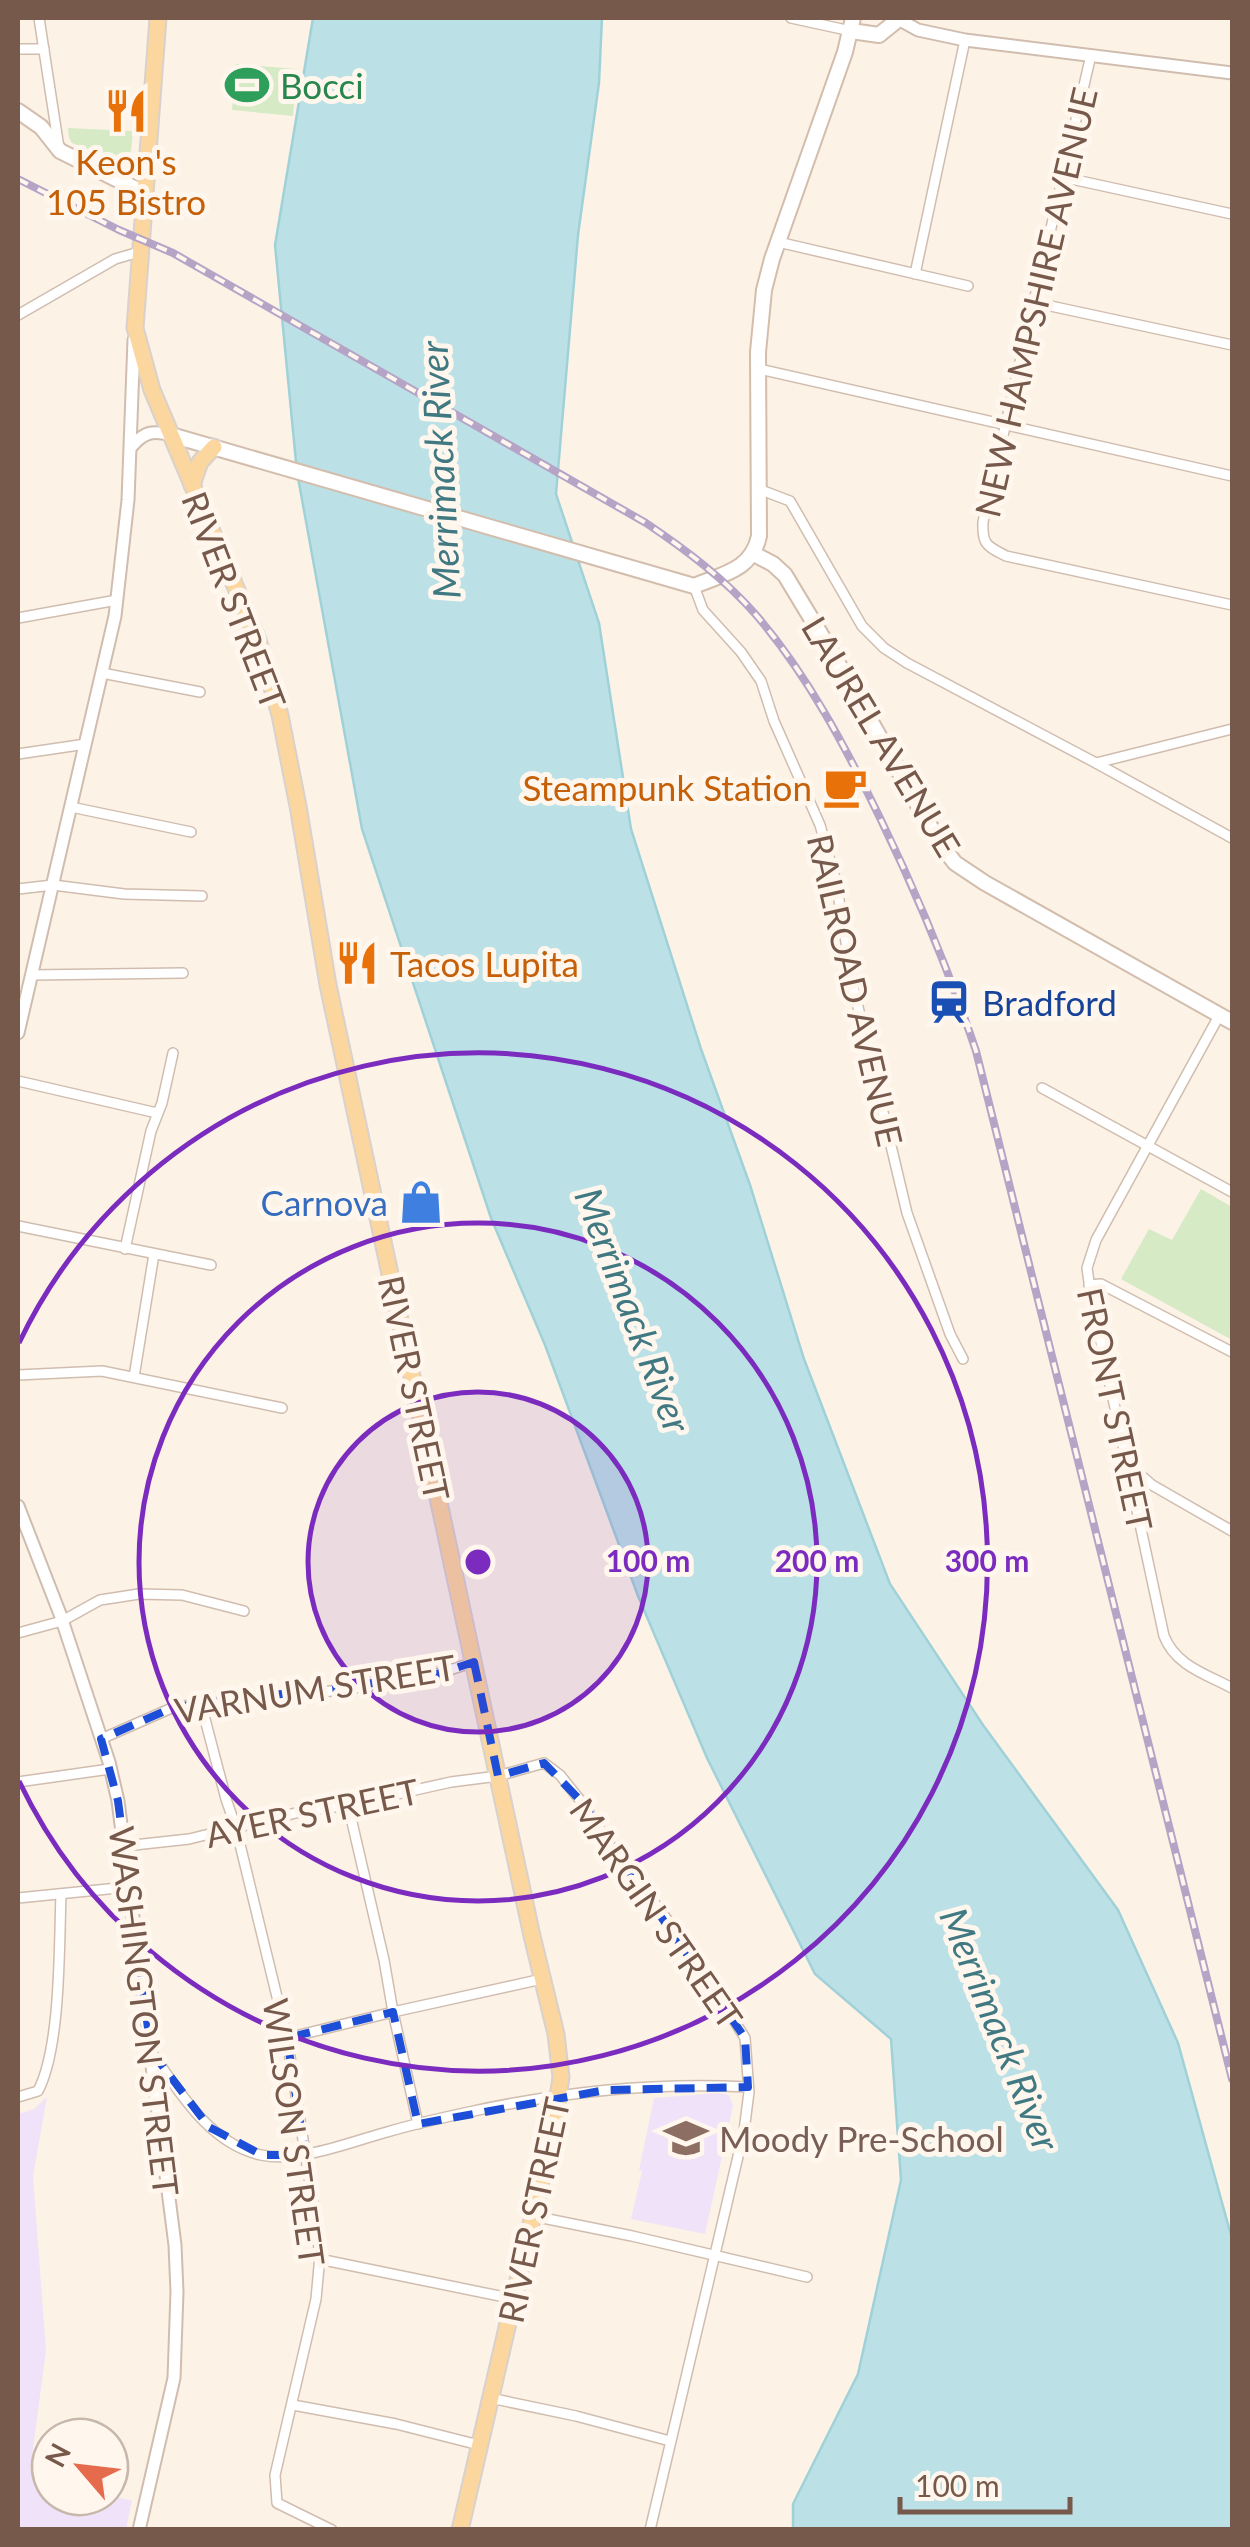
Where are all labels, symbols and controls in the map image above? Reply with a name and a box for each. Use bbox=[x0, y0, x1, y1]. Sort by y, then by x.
sports icon: Bocci bbox=[223, 61, 271, 109]
place label: Bocci bbox=[280, 64, 364, 106]
street label: NEW HAMPSHIRE AVENUE bbox=[965, 83, 1105, 521]
restaurant icon: Keon's 105 Bistro bbox=[102, 87, 150, 135]
place label: Keon's 105 Bistro bbox=[46, 140, 206, 222]
water label: Merrimack River bbox=[409, 339, 469, 600]
street label: RIVER STREET bbox=[174, 485, 296, 715]
street label: LAUREL AVENUE bbox=[794, 609, 970, 863]
cafe icon: Steampunk Station bbox=[821, 763, 869, 811]
place label: Steampunk Station bbox=[522, 766, 812, 808]
street label: RAILROAD AVENUE bbox=[800, 830, 912, 1150]
restaurant icon: Tacos Lupita bbox=[333, 939, 381, 987]
place label: Tacos Lupita bbox=[390, 942, 579, 984]
station icon: Bradford bbox=[925, 978, 973, 1026]
place label: Bradford bbox=[982, 981, 1117, 1023]
shop icon: Carnova bbox=[397, 1178, 445, 1226]
place label: Carnova bbox=[261, 1181, 388, 1223]
water label: Merrimack River bbox=[566, 1181, 702, 1440]
street label: RIVER STREET bbox=[371, 1272, 459, 1505]
street label: FRONT STREET bbox=[1070, 1284, 1162, 1535]
text: 100 m bbox=[606, 1542, 690, 1578]
text: 200 m bbox=[775, 1542, 859, 1578]
text: 300 m bbox=[945, 1542, 1029, 1578]
centre of rings bbox=[460, 1544, 496, 1580]
street label: VARNUM STREET bbox=[171, 1645, 459, 1731]
street label: AYER STREET bbox=[202, 1769, 423, 1855]
street label: MARGIN STREET bbox=[562, 1790, 752, 2037]
street label: WASHINGTON STREET bbox=[101, 1824, 189, 2199]
water label: Merrimack River bbox=[931, 1901, 1071, 2158]
street label: WILSON STREET bbox=[255, 1996, 335, 2269]
street label: RIVER STREET bbox=[489, 2093, 577, 2326]
school or university icon: Moody Pre-School bbox=[662, 2114, 710, 2162]
place label: Moody Pre-School bbox=[719, 2117, 1004, 2159]
north arrow bbox=[30, 2417, 130, 2517]
text: N bbox=[37, 2437, 77, 2472]
scale bar bbox=[900, 2452, 1070, 2514]
text: 100 m bbox=[915, 2467, 1000, 2503]

